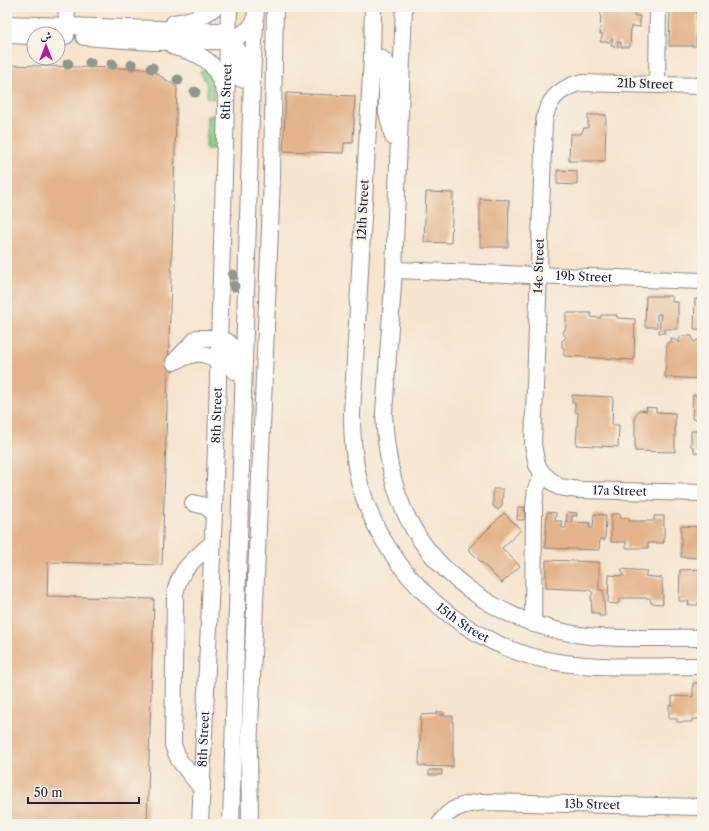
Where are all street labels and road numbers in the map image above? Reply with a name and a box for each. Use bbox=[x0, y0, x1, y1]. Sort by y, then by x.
street label: 8th Street bbox=[218, 62, 234, 120]
street label: 21b Street bbox=[617, 75, 674, 92]
street label: 12th Street bbox=[353, 178, 372, 241]
street label: 14c Street bbox=[530, 237, 547, 294]
street label: 19b Street bbox=[555, 268, 613, 285]
street label: 8th Street bbox=[208, 386, 225, 444]
street label: 17a Street bbox=[592, 482, 648, 499]
street label: 15th Street bbox=[434, 599, 493, 646]
street label: 8th Street bbox=[195, 710, 212, 767]
street label: 13b Street bbox=[564, 796, 621, 812]

